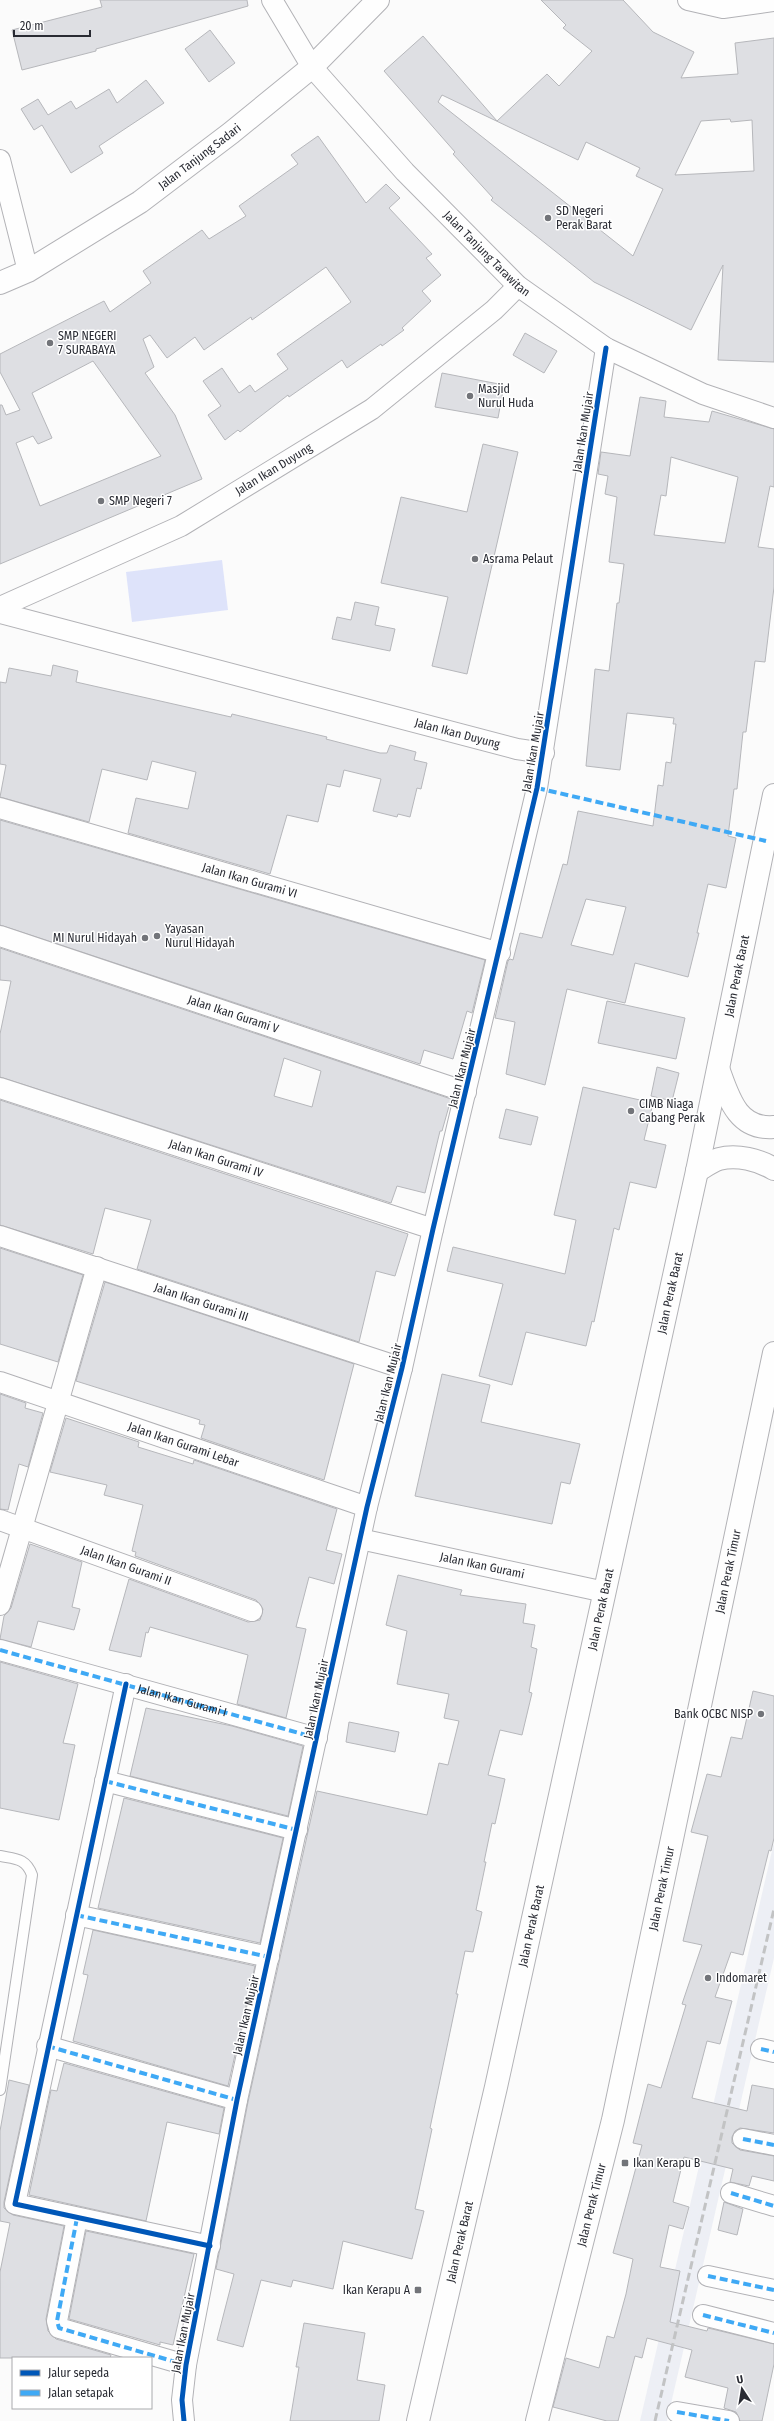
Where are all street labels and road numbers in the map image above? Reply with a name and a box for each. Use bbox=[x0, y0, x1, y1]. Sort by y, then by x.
street label: Jalan Tanjung Sadari bbox=[156, 121, 244, 192]
street label: Jalan Tanjung Tarawitan bbox=[441, 208, 533, 299]
street label: Jalan Ikan Mujair bbox=[570, 390, 596, 473]
street label: Jalan Ikan Duyung bbox=[233, 440, 315, 498]
street label: Jalan Ikan Mujair bbox=[519, 710, 547, 793]
street label: Jalan Ikan Duyung bbox=[413, 715, 502, 751]
street label: Jalan Ikan Gurami VI bbox=[201, 860, 299, 901]
street label: Jalan Perak Barat bbox=[722, 934, 752, 1018]
street label: Jalan Ikan Gurami V bbox=[186, 992, 281, 1036]
street label: Jalan Ikan Mujair bbox=[445, 1026, 479, 1109]
street label: Jalan Ikan Gurami IV bbox=[167, 1136, 265, 1180]
street label: Jalan Perak Barat bbox=[654, 1251, 686, 1335]
street label: Jalan Ikan Gurami III bbox=[153, 1280, 250, 1324]
street label: Jalan Ikan Mujair bbox=[371, 1341, 405, 1424]
street label: Jalan Ikan Gurami Lebar bbox=[126, 1419, 242, 1470]
street label: Jalan Perak Timur bbox=[713, 1527, 744, 1615]
street label: Jalan Ikan Gurami II bbox=[79, 1543, 173, 1588]
street label: Jalan Ikan Gurami bbox=[439, 1549, 526, 1581]
street label: Jalan Perak Barat bbox=[585, 1567, 617, 1652]
street label: Jalan Ikan Mujair bbox=[301, 1657, 332, 1740]
street label: Jalan Ikan Gurami I bbox=[136, 1682, 228, 1720]
street label: Jalan Perak Timur bbox=[646, 1844, 677, 1932]
street label: Jalan Perak Barat bbox=[516, 1884, 547, 1968]
street label: Jalan Ikan Mujair bbox=[230, 1973, 262, 2056]
street label: Jalan Perak Timur bbox=[574, 2161, 609, 2248]
street label: Jalan Perak Barat bbox=[444, 2200, 476, 2284]
street label: Jalan Ikan Mujair bbox=[168, 2291, 198, 2374]

